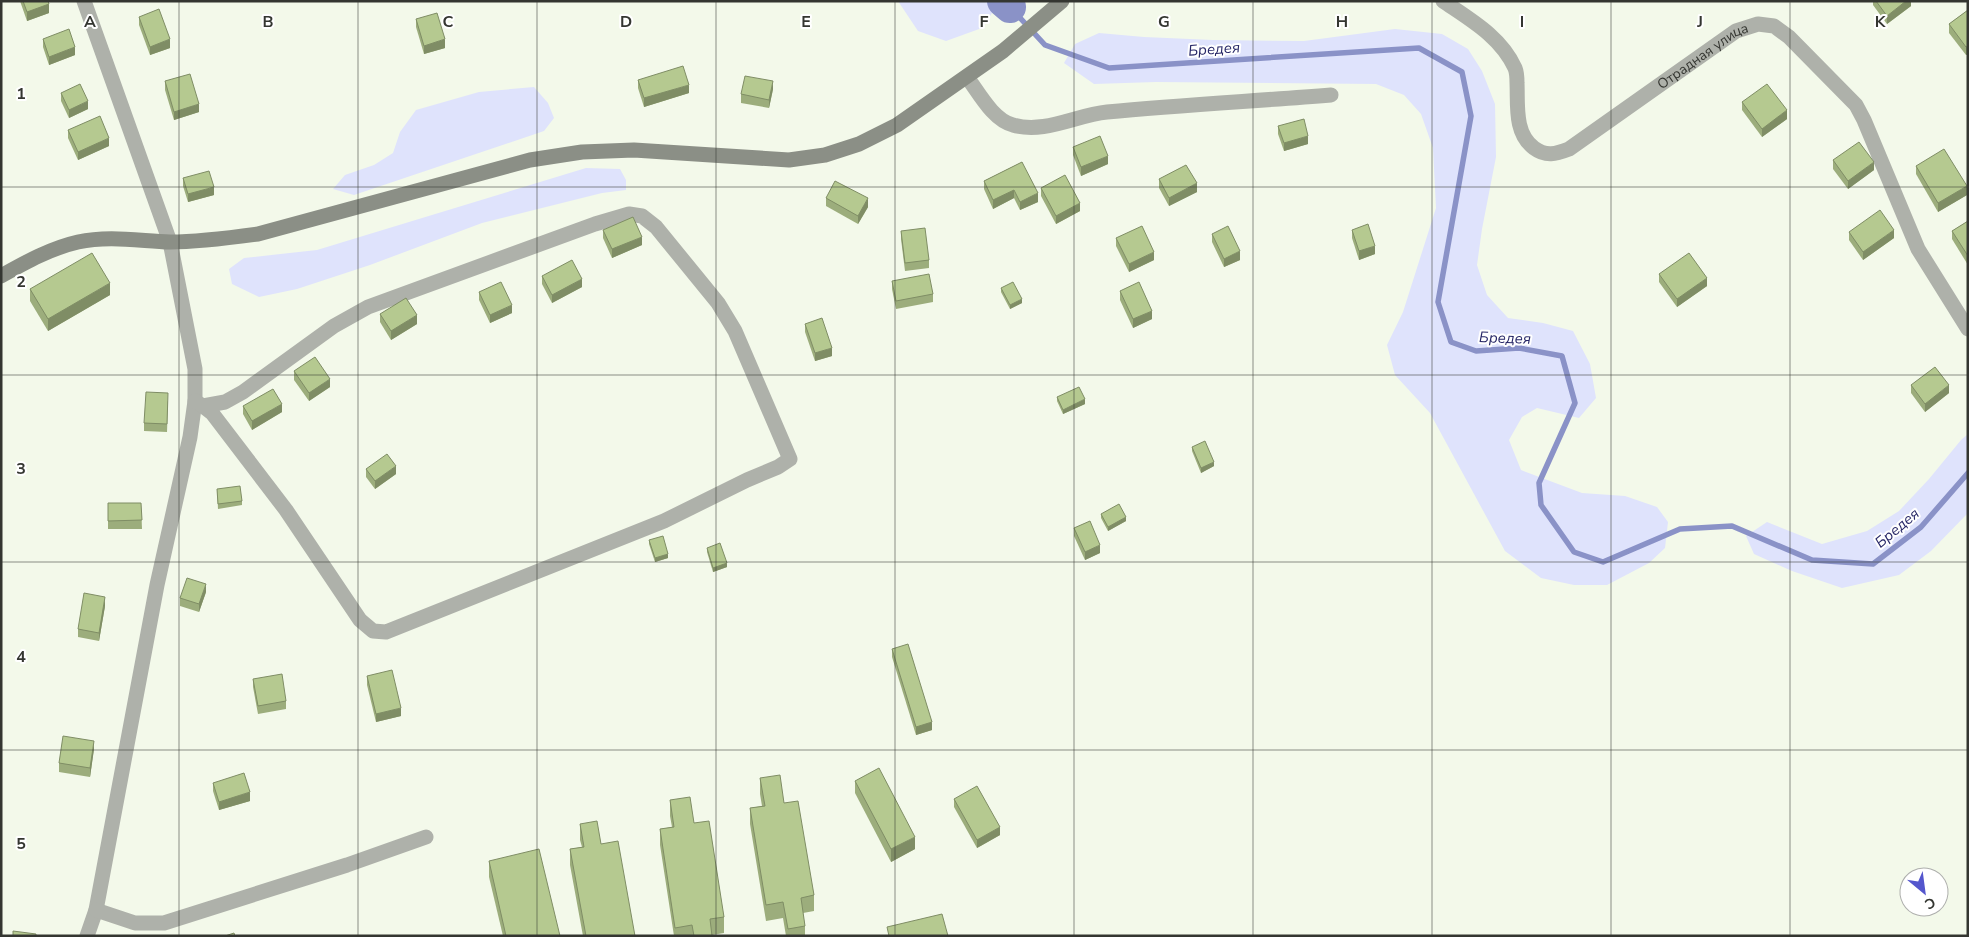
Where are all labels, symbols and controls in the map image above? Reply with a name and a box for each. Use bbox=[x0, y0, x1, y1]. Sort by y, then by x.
text: A bbox=[84, 11, 96, 33]
text: B bbox=[262, 11, 274, 33]
text: C bbox=[443, 11, 454, 33]
text: D bbox=[620, 11, 632, 33]
text: E bbox=[801, 11, 811, 33]
text: F bbox=[980, 11, 989, 33]
text: G bbox=[1158, 11, 1170, 33]
text: H bbox=[1336, 11, 1348, 33]
text: I bbox=[1520, 11, 1524, 33]
text: J bbox=[1696, 11, 1703, 33]
text: K bbox=[1875, 11, 1887, 33]
street label: Отрадная улица bbox=[1653, 19, 1751, 94]
water label: Бредея bbox=[1187, 37, 1241, 61]
text: 1 bbox=[16, 83, 26, 105]
text: 2 bbox=[16, 271, 26, 293]
water label: Бредея bbox=[1479, 327, 1531, 349]
text: 3 bbox=[16, 458, 26, 480]
water label: Бредея bbox=[1871, 504, 1923, 552]
text: 4 bbox=[16, 646, 26, 668]
text: 5 bbox=[16, 833, 26, 855]
north arrow bbox=[1899, 867, 1949, 917]
text: С bbox=[1921, 892, 1939, 914]

